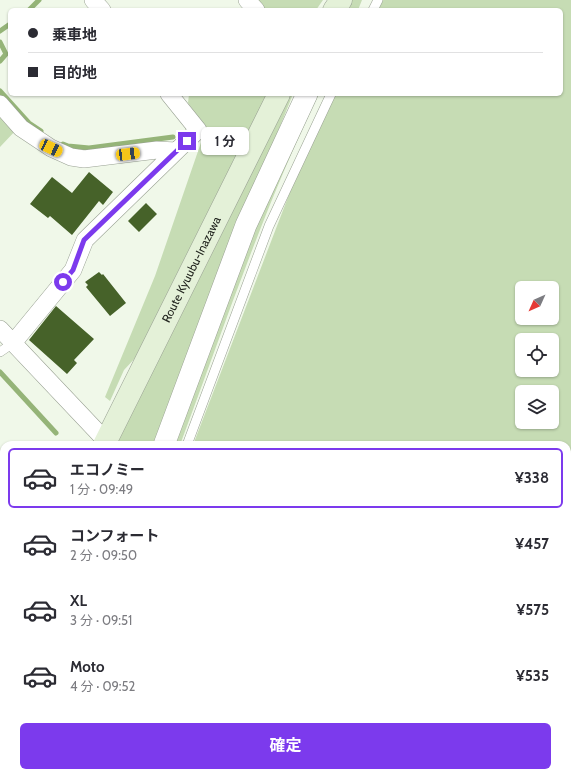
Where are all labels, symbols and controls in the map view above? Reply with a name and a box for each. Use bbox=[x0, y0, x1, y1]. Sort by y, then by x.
text: 乗車地 bbox=[52, 26, 97, 44]
text: 目的地 bbox=[52, 64, 97, 82]
callout: 1 分 bbox=[201, 127, 249, 155]
route end bbox=[178, 132, 196, 150]
text: 1 分 bbox=[215, 133, 235, 149]
car bbox=[38, 137, 64, 159]
car bbox=[115, 147, 141, 161]
street label: Route Kyuubu-Inazawa bbox=[158, 214, 224, 325]
route start bbox=[54, 273, 72, 291]
north arrow bbox=[515, 281, 559, 325]
map controls bbox=[515, 281, 559, 429]
button: locate bbox=[515, 333, 559, 377]
button: layers bbox=[515, 385, 559, 429]
icon: car bbox=[22, 460, 58, 496]
text: エコノミー bbox=[70, 461, 145, 479]
text: ¥338 bbox=[515, 469, 549, 487]
text: 1 分 · 09:49 bbox=[70, 481, 133, 497]
icon: car bbox=[22, 526, 58, 562]
text: コンフォート bbox=[70, 527, 160, 545]
text: ¥457 bbox=[515, 535, 549, 553]
text: 2 分 · 09:50 bbox=[70, 547, 137, 563]
icon: car bbox=[22, 592, 58, 628]
text: XL bbox=[70, 592, 87, 610]
text: ¥575 bbox=[516, 601, 549, 619]
text: 3 分 · 09:51 bbox=[70, 612, 132, 628]
icon: car bbox=[22, 658, 58, 694]
text: Moto bbox=[70, 658, 104, 676]
text: ¥535 bbox=[516, 667, 549, 685]
text: 4 分 · 09:52 bbox=[70, 678, 135, 694]
button: 確定 bbox=[20, 723, 551, 769]

